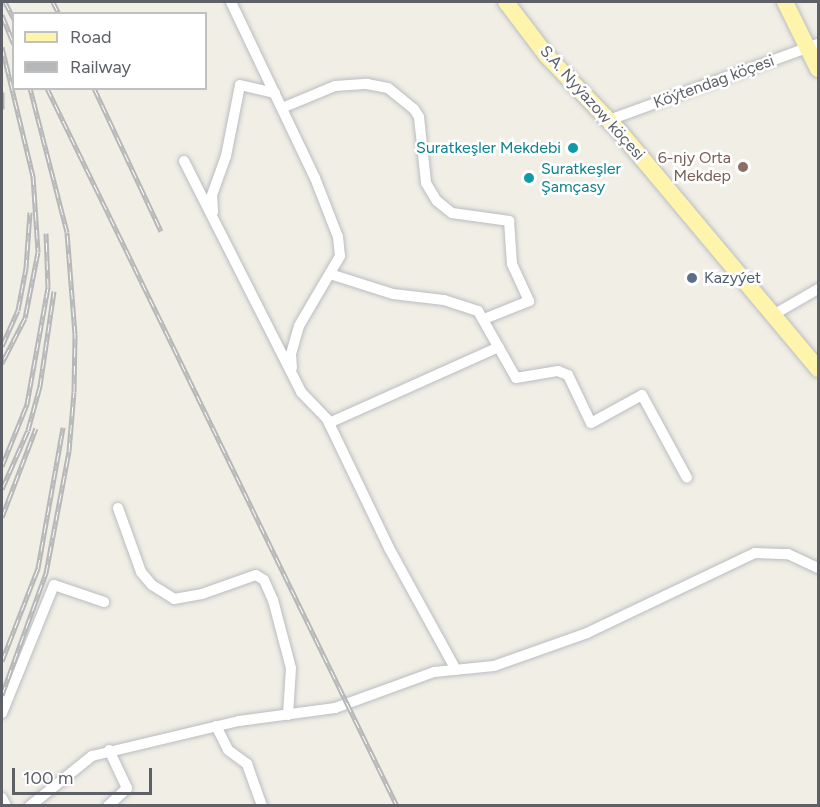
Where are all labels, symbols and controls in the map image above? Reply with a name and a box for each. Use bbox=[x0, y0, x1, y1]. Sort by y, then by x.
legend bbox=[12, 12, 207, 90]
text: Road bbox=[70, 26, 111, 48]
street label: S.A. Nyýazow köçesi bbox=[536, 42, 648, 164]
street label: Köýtendag köçesi bbox=[651, 51, 777, 113]
text: Railway bbox=[70, 56, 131, 78]
place label: Suratkeşler Mekdebi bbox=[416, 138, 561, 158]
marker: Suratkeşler Mekdebi bbox=[566, 141, 580, 155]
place label: 6-njy Orta Mekdep bbox=[658, 148, 731, 186]
place label: Suratkeşler Şamçasy bbox=[541, 159, 621, 197]
marker: 6-njy Orta Mekdep bbox=[736, 160, 750, 174]
marker: Suratkeşler Şamçasy bbox=[522, 171, 536, 185]
place label: Kazyýet bbox=[704, 268, 761, 288]
marker: Kazyýet bbox=[685, 271, 699, 285]
scale bar bbox=[15, 756, 154, 794]
text: 100 m bbox=[23, 767, 73, 789]

